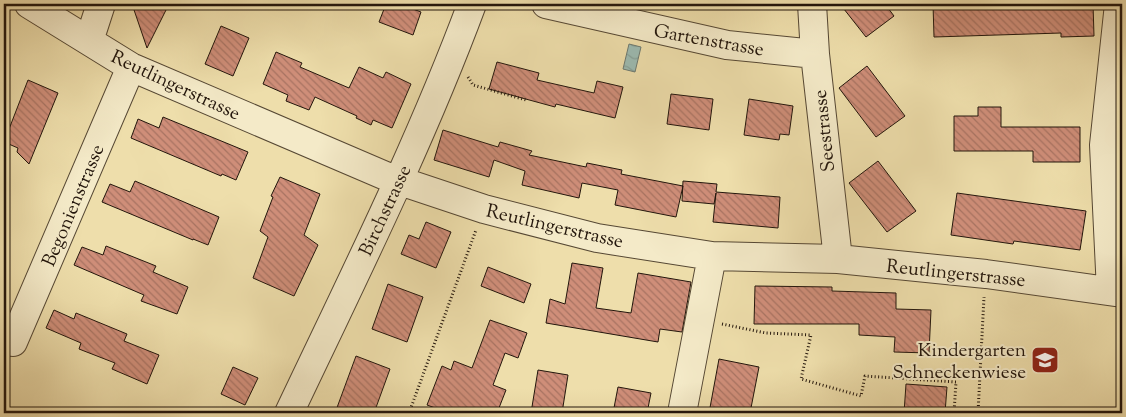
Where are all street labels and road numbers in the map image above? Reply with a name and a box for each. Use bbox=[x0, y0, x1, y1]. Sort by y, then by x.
street label: Gartenstrasse bbox=[651, 18, 766, 64]
street label: Reutlingerstrasse bbox=[106, 44, 244, 128]
street label: Seestrasse bbox=[808, 88, 843, 173]
street label: Begonienstrasse bbox=[36, 140, 112, 271]
street label: Birchstrasse bbox=[353, 161, 419, 261]
street label: Reutlingerstrasse bbox=[483, 199, 626, 256]
street label: Reutlingerstrasse bbox=[885, 254, 1027, 295]

